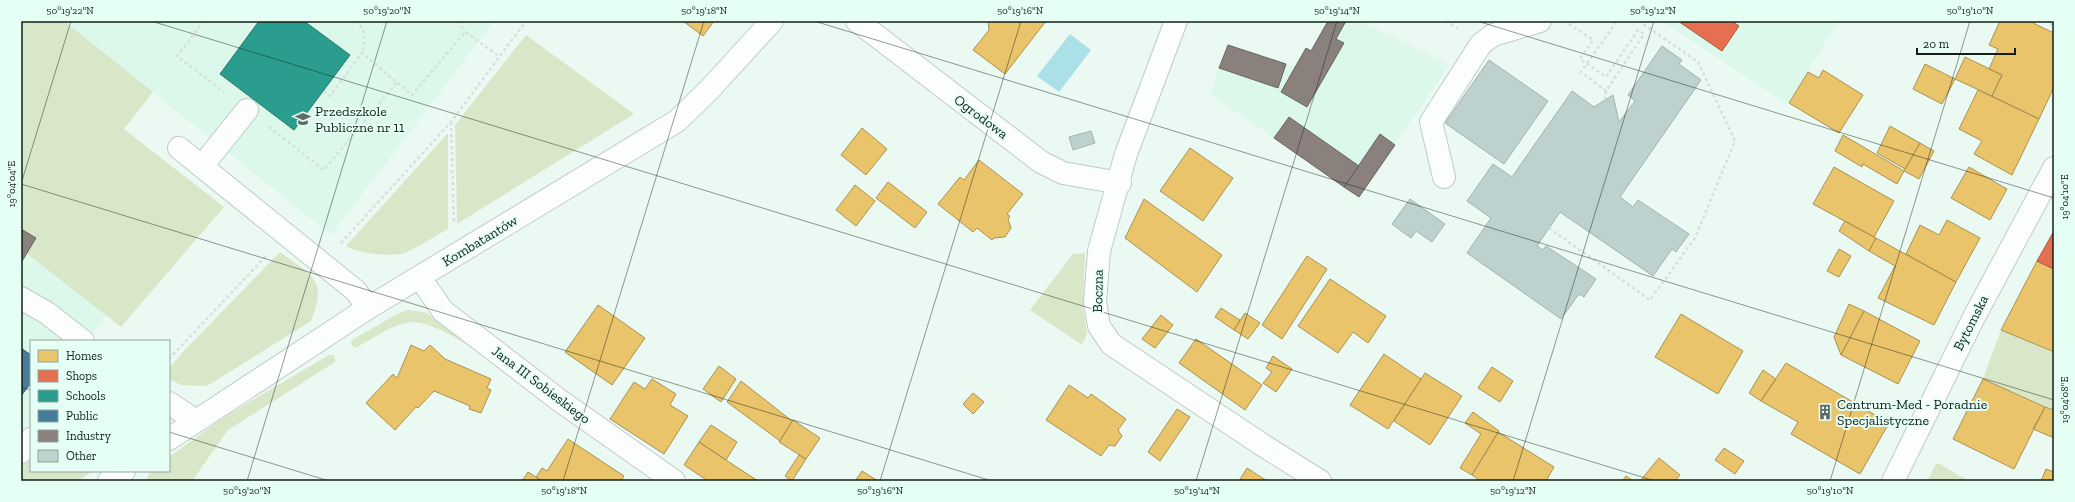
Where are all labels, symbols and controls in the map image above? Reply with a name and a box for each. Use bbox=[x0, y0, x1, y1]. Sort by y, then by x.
text: 50°19'22"N bbox=[46, 5, 94, 17]
text: 50°19'20"N bbox=[363, 5, 412, 17]
text: 50°19'18"N bbox=[681, 5, 728, 17]
text: 50°19'16"N bbox=[997, 5, 1044, 17]
text: 50°19'14"N bbox=[1314, 5, 1361, 17]
text: 50°19'12"N bbox=[1630, 5, 1677, 17]
text: 50°19'10"N bbox=[1947, 5, 1994, 17]
scale bar bbox=[1917, 30, 2015, 56]
text: 20 m bbox=[1923, 37, 1950, 51]
street label: Ogrodowa bbox=[951, 91, 1012, 143]
place label: Przedszkole Publiczne nr 11 bbox=[315, 103, 405, 136]
school or university icon: Przedszkole Publiczne nr 11 bbox=[294, 110, 312, 128]
text: 19°04'04"E bbox=[6, 161, 18, 207]
text: 19°04'10"E bbox=[2059, 174, 2071, 220]
street label: Kombatantów bbox=[439, 212, 521, 270]
street label: Boczna bbox=[1089, 269, 1107, 313]
street label: Bytomska bbox=[1950, 292, 1992, 354]
legend bbox=[30, 340, 170, 472]
street label: Jana III Sobieskiego bbox=[488, 342, 594, 428]
text: Homes bbox=[66, 349, 102, 363]
text: Shops bbox=[66, 369, 97, 383]
text: 19°04'08"E bbox=[2059, 377, 2071, 423]
text: Schools bbox=[66, 389, 105, 403]
place label: Centrum-Med - Poradnie Specjalistyczne bbox=[1837, 396, 1988, 429]
building icon: Centrum-Med - Poradnie Specjalistyczne bbox=[1816, 403, 1834, 421]
text: Public bbox=[66, 409, 99, 423]
text: Industry bbox=[66, 429, 112, 443]
text: Other bbox=[66, 449, 97, 463]
text: 50°19'20"N bbox=[223, 485, 272, 497]
text: 50°19'18"N bbox=[541, 485, 588, 497]
text: 50°19'16"N bbox=[857, 485, 904, 497]
text: 50°19'14"N bbox=[1174, 485, 1221, 497]
text: 50°19'12"N bbox=[1490, 485, 1537, 497]
text: 50°19'10"N bbox=[1807, 485, 1854, 497]

